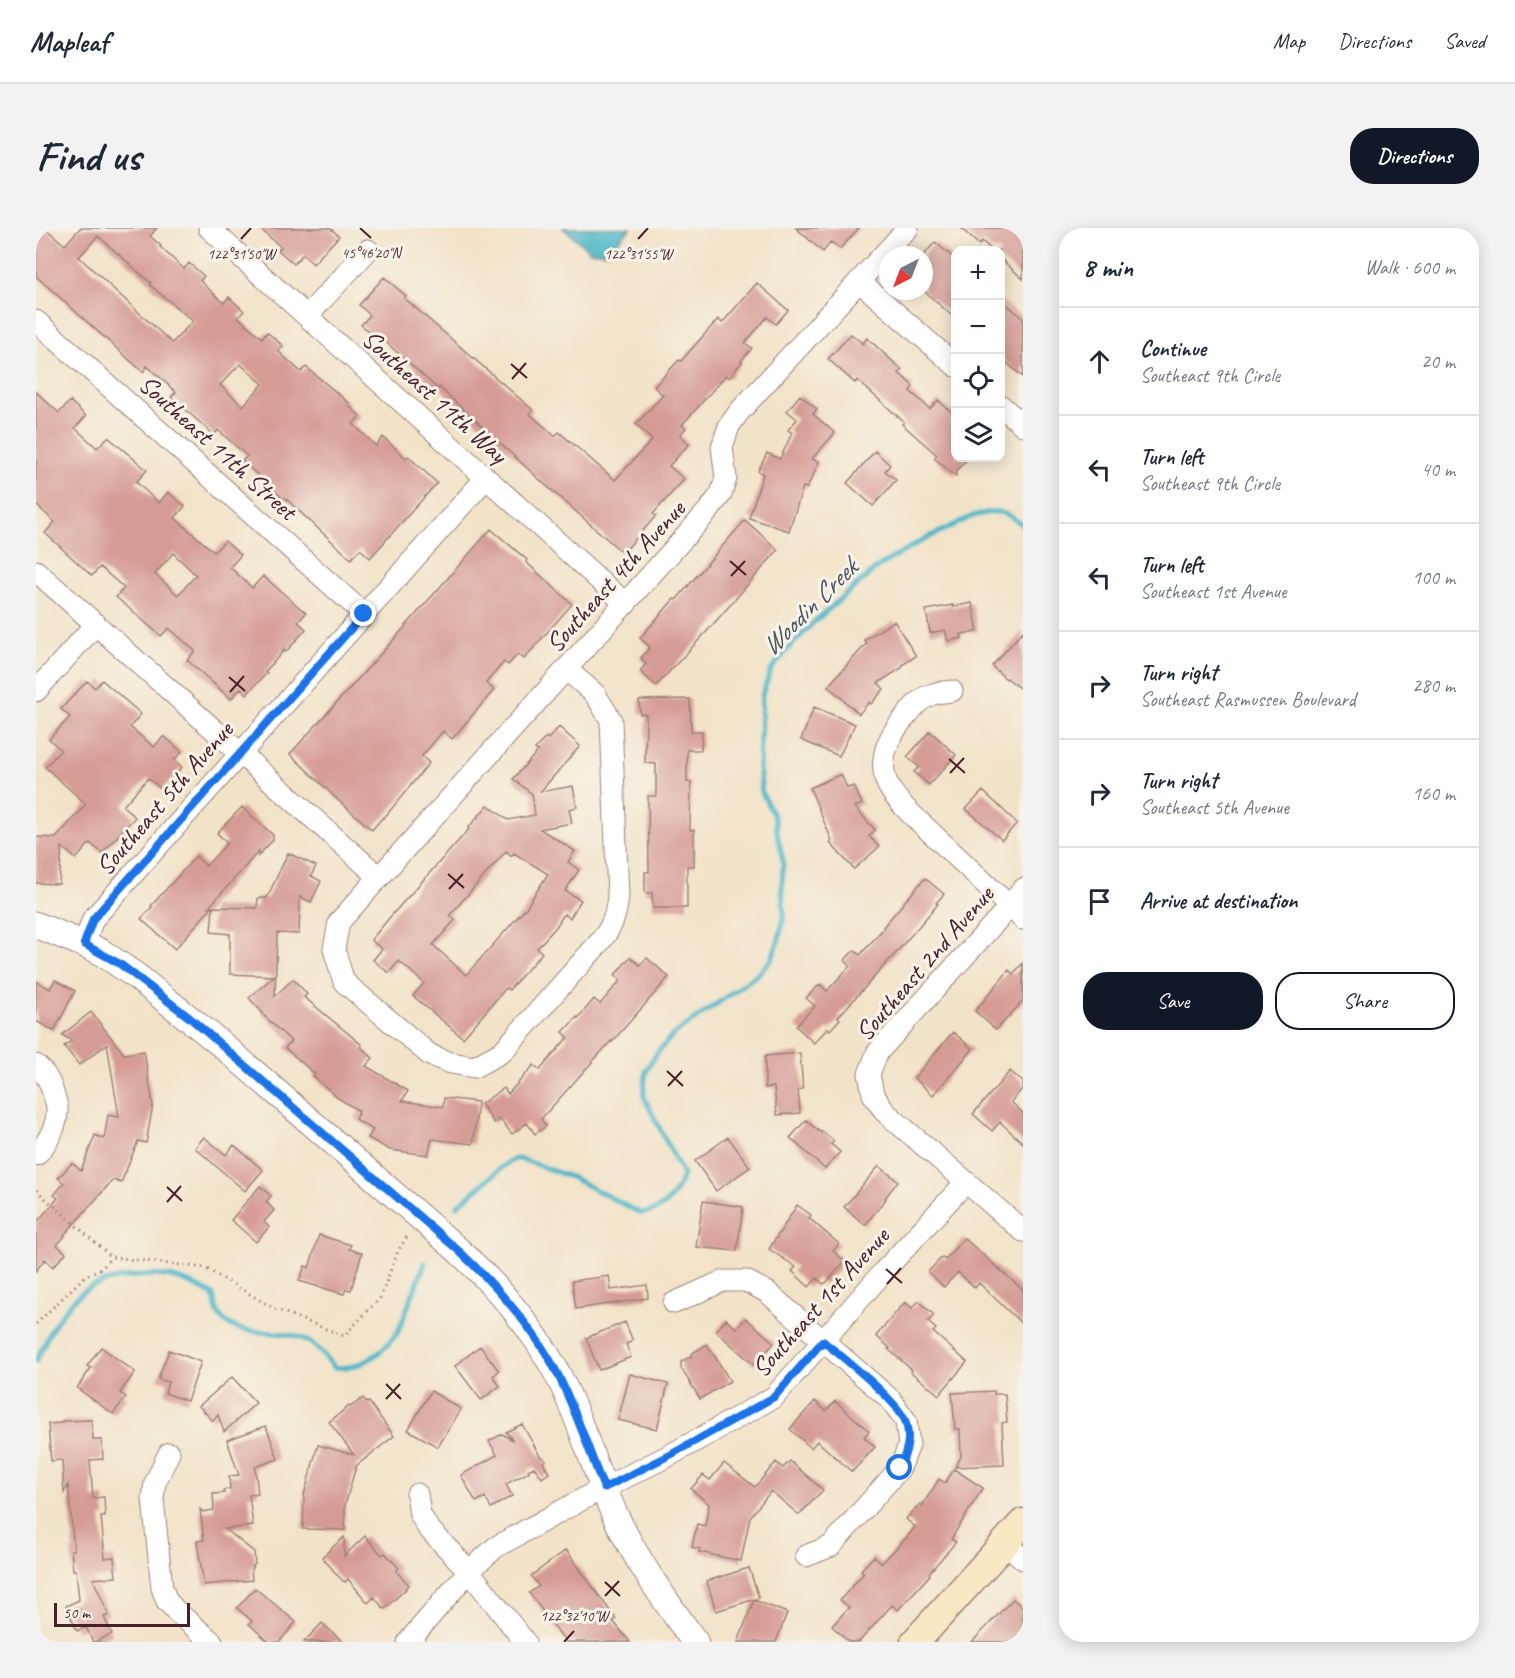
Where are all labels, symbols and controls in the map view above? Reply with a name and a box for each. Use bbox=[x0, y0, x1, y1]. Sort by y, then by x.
text: Mapleaf bbox=[30, 24, 108, 59]
text: Map bbox=[1273, 28, 1305, 54]
text: Directions bbox=[1338, 28, 1411, 54]
text: Saved bbox=[1444, 28, 1485, 54]
button: Directions bbox=[1350, 128, 1479, 184]
text: Find us bbox=[36, 130, 141, 183]
text: 45°46'20"N bbox=[341, 244, 404, 263]
text: 122°31'50"W bbox=[207, 245, 278, 264]
text: 122°31'55"W bbox=[604, 245, 675, 264]
north arrow bbox=[879, 246, 933, 300]
map controls bbox=[951, 246, 1005, 462]
button: + bbox=[951, 246, 1005, 300]
text: 8 min bbox=[1083, 251, 1133, 284]
text: Walk · 600 m bbox=[1365, 255, 1455, 280]
button: − bbox=[951, 300, 1005, 354]
street label: Southeast 11th Way bbox=[355, 322, 516, 472]
text: Continue bbox=[1140, 335, 1206, 363]
icon: ahead bbox=[1083, 345, 1116, 378]
text: 20 m bbox=[1421, 349, 1455, 374]
button: locate bbox=[951, 354, 1005, 408]
text: Southeast 9th Circle bbox=[1140, 363, 1280, 388]
street label: Southeast 11th Street bbox=[132, 368, 305, 529]
button: layers bbox=[951, 408, 1005, 462]
text: Turn left bbox=[1140, 443, 1204, 471]
icon: left bbox=[1083, 453, 1116, 486]
text: 40 m bbox=[1421, 457, 1455, 482]
text: Southeast 9th Circle bbox=[1140, 471, 1280, 496]
street label: Southeast 4th Avenue bbox=[538, 492, 693, 659]
water label: Woodin Creek bbox=[754, 548, 868, 662]
text: Turn left bbox=[1140, 551, 1204, 579]
icon: left bbox=[1083, 561, 1116, 594]
text: 100 m bbox=[1412, 565, 1455, 590]
text: Southeast 1st Avenue bbox=[1140, 579, 1287, 604]
route end bbox=[350, 600, 376, 626]
text: Turn right bbox=[1140, 659, 1217, 687]
icon: right bbox=[1083, 669, 1116, 702]
text: 280 m bbox=[1412, 673, 1455, 698]
text: Southeast Rasmussen Boulevard bbox=[1140, 687, 1356, 712]
street label: Southeast 5th Avenue bbox=[88, 713, 241, 882]
text: Turn right bbox=[1140, 767, 1217, 795]
icon: right bbox=[1083, 777, 1116, 810]
text: 160 m bbox=[1412, 781, 1455, 806]
text: Southeast 5th Avenue bbox=[1140, 795, 1289, 820]
street label: Southeast 2nd Avenue bbox=[848, 878, 1002, 1048]
icon: arrive bbox=[1083, 885, 1116, 918]
text: Arrive at destination bbox=[1140, 887, 1297, 915]
button: Save bbox=[1083, 972, 1263, 1030]
button: Share bbox=[1275, 972, 1455, 1030]
street label: Southeast 1st Avenue bbox=[744, 1219, 897, 1384]
route start bbox=[886, 1454, 912, 1480]
scale bar bbox=[54, 1600, 190, 1628]
text: 50 m bbox=[63, 1603, 90, 1623]
text: 122°32'10"W bbox=[540, 1607, 611, 1626]

